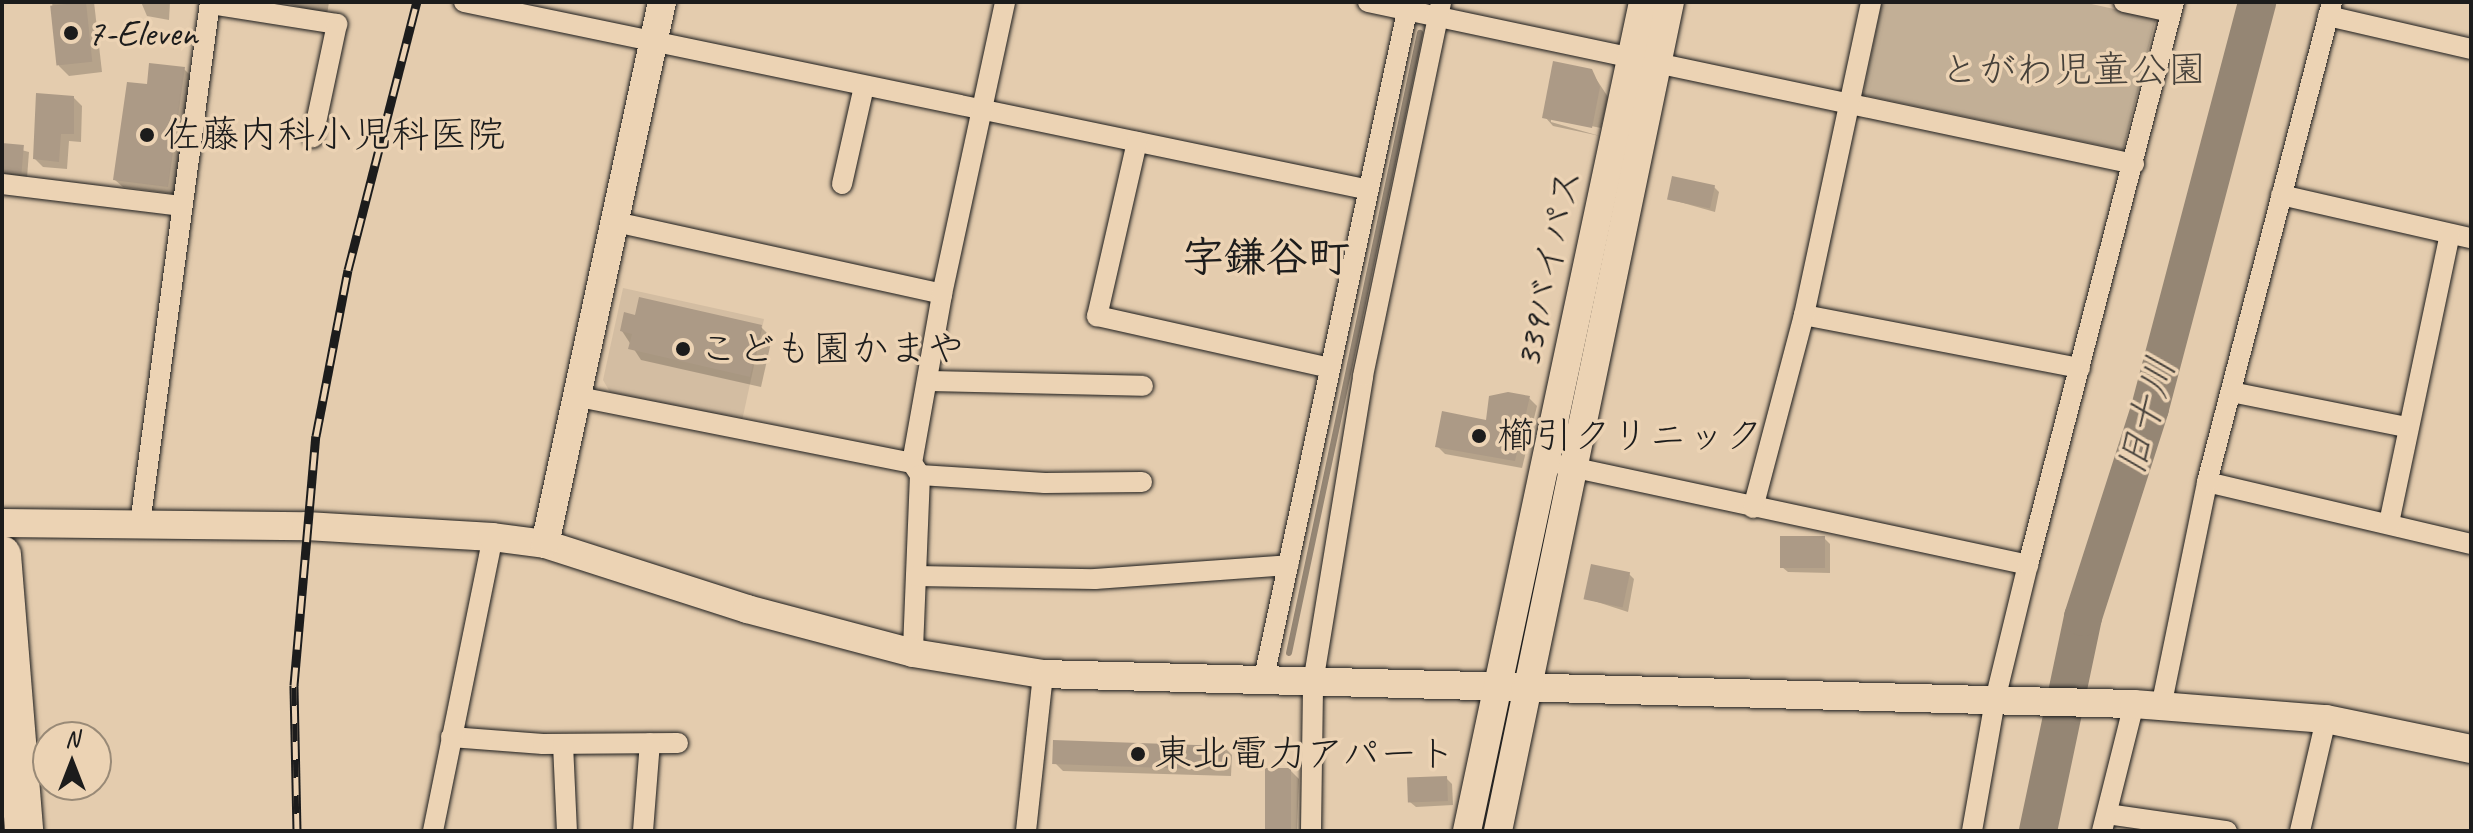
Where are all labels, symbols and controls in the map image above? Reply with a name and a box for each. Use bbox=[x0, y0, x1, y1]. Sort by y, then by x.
place label: 7-Eleven bbox=[87, 10, 197, 56]
marker: 7-Eleven bbox=[62, 24, 80, 42]
park label: とがわ児童公園 bbox=[1940, 47, 2206, 93]
place label: 佐藤内科小児科医院 bbox=[163, 112, 505, 158]
marker: 佐藤内科小児科医院 bbox=[138, 126, 156, 144]
street label: 339バイパス bbox=[1505, 164, 1591, 372]
district label: 字鎌谷町 bbox=[1182, 233, 1350, 283]
place label: こども園かまや bbox=[699, 326, 965, 372]
marker: こども園かまや bbox=[674, 340, 692, 358]
water label: 旧十川 bbox=[2106, 352, 2186, 480]
place label: 櫛引クリニック bbox=[1497, 413, 1763, 459]
marker: 櫛引クリニック bbox=[1468, 425, 1490, 447]
north arrow bbox=[32, 721, 112, 801]
text: N bbox=[65, 725, 79, 753]
place label: 東北電力アパート bbox=[1154, 731, 1458, 777]
marker: 東北電力アパート bbox=[1129, 745, 1147, 763]

